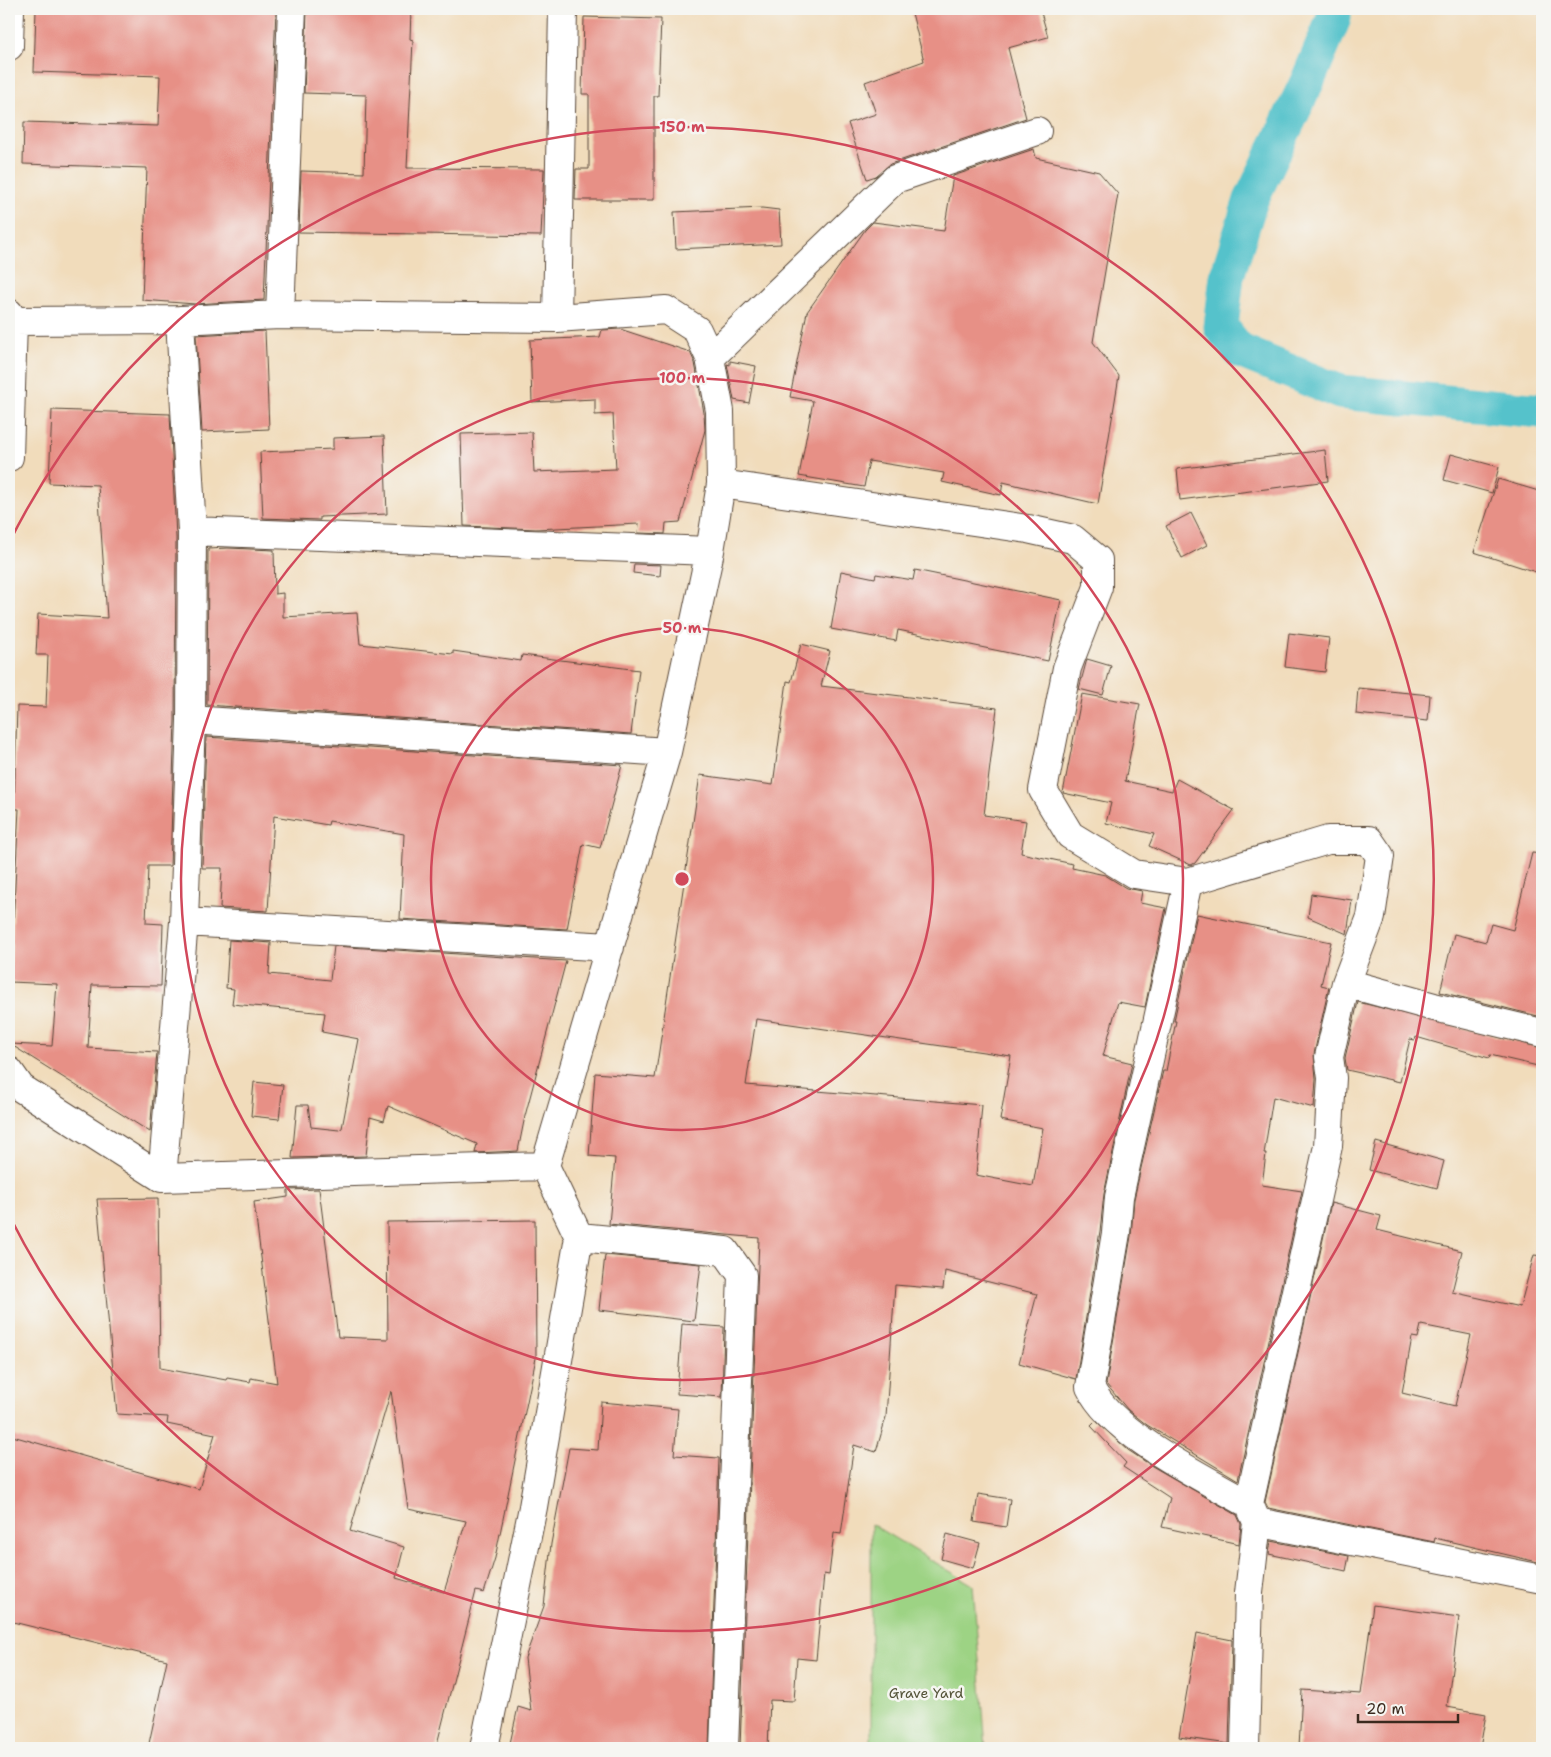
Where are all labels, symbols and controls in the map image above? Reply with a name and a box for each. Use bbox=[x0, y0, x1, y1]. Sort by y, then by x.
text: 150 m bbox=[659, 117, 705, 137]
text: 100 m bbox=[659, 368, 705, 388]
text: 50 m bbox=[663, 618, 702, 638]
centre of rings bbox=[673, 870, 691, 888]
park label: Grave Yard bbox=[889, 1684, 963, 1702]
scale bar bbox=[1358, 1692, 1458, 1724]
text: 20 m bbox=[1366, 1699, 1405, 1719]

